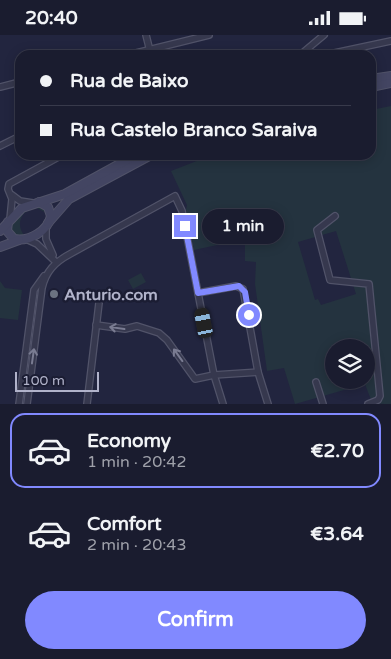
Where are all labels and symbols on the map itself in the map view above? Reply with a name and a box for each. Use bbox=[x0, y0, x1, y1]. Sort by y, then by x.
callout: 1 min bbox=[202, 209, 285, 243]
route end bbox=[174, 215, 196, 237]
place label: Anturio.com bbox=[64, 285, 158, 305]
marker: Anturio.com bbox=[48, 288, 60, 300]
route start bbox=[238, 304, 260, 326]
car bbox=[193, 307, 214, 339]
one-way arrow bbox=[109, 323, 125, 333]
one-way arrow bbox=[28, 348, 38, 364]
one-way arrow bbox=[173, 348, 183, 362]
scale bar bbox=[15, 369, 99, 392]

